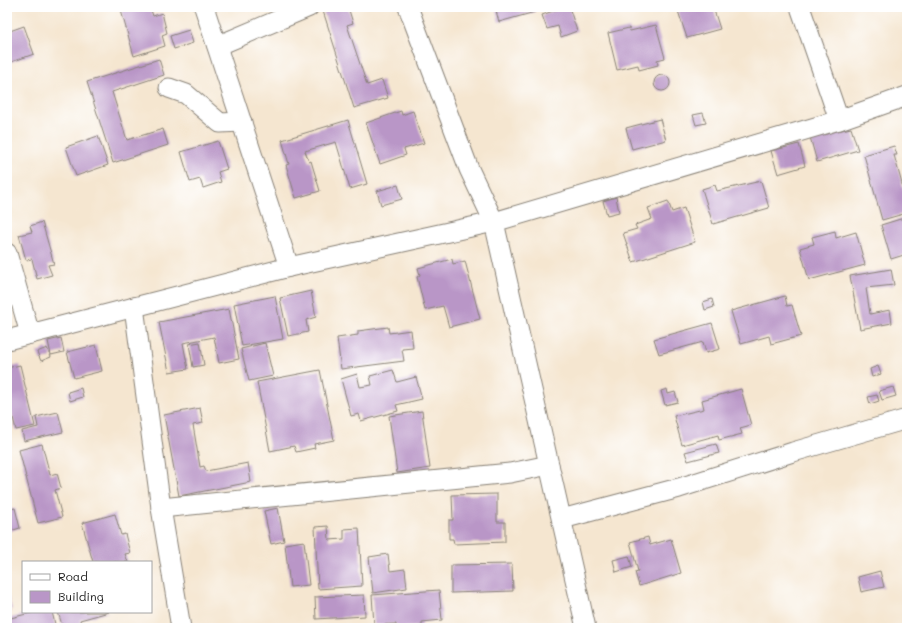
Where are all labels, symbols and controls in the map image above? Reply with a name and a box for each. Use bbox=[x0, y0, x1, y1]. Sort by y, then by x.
legend bbox=[22, 561, 152, 613]
text: Road bbox=[58, 568, 88, 584]
text: Building bbox=[58, 588, 104, 604]

